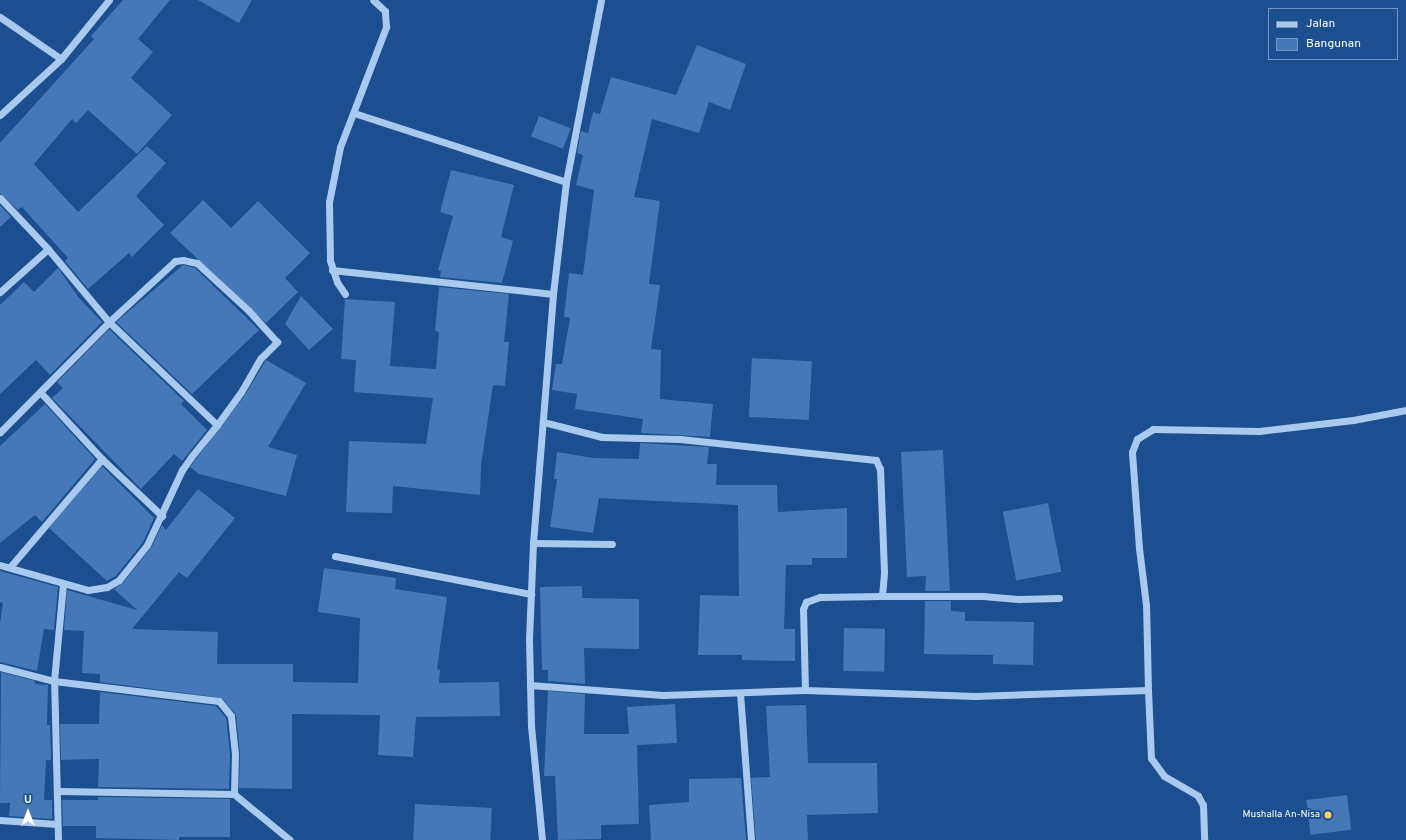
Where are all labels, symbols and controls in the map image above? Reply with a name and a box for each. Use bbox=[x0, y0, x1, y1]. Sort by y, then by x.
legend bbox=[1268, 8, 1398, 60]
text: Jalan bbox=[1306, 16, 1335, 32]
text: Bangunan bbox=[1306, 36, 1361, 52]
north arrow bbox=[8, 792, 48, 832]
text: U bbox=[24, 793, 32, 807]
place label: Mushalla An-Nisa bbox=[1242, 809, 1320, 821]
marker: Mushalla An-Nisa bbox=[1323, 810, 1333, 820]

